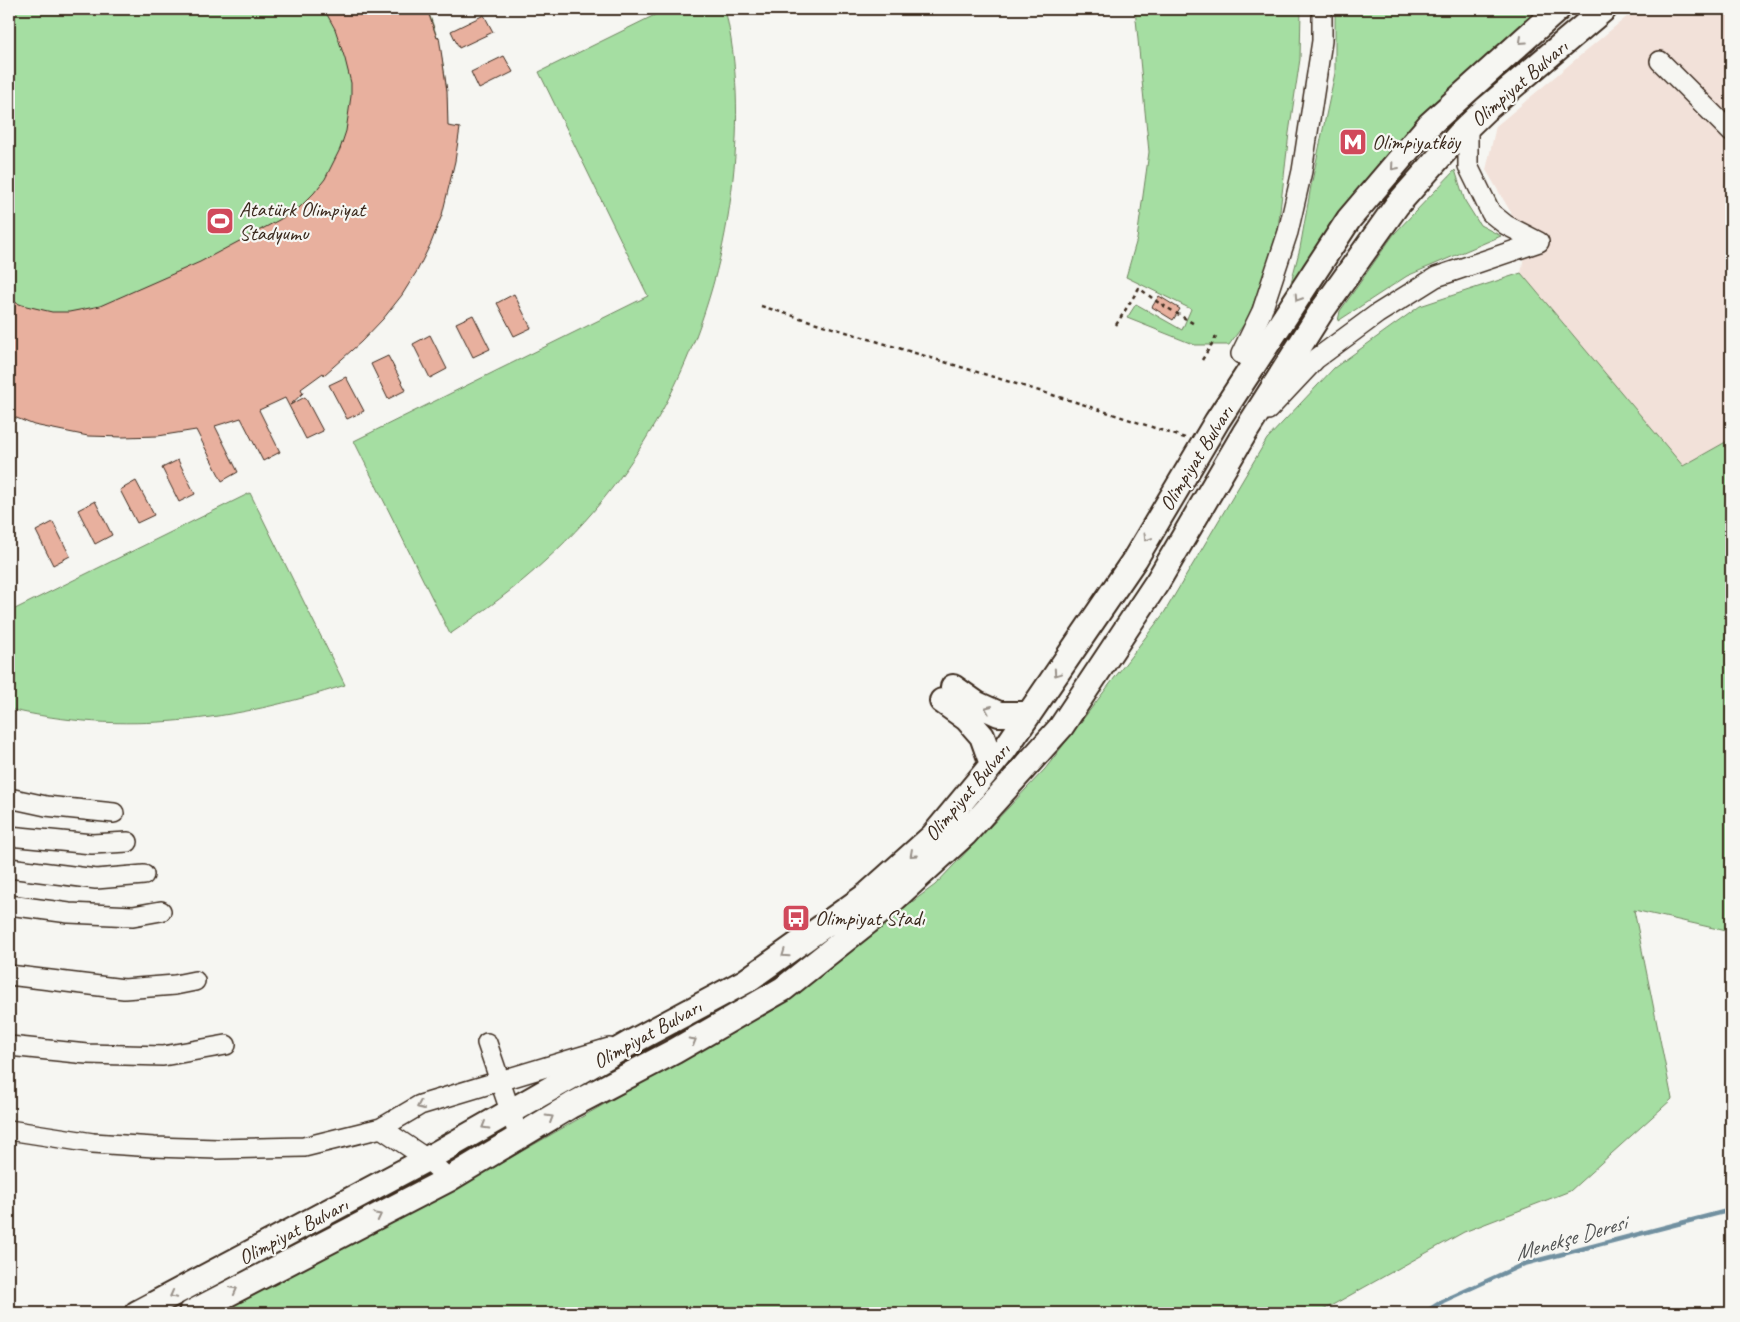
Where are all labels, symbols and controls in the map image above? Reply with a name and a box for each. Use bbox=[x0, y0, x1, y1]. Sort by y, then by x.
street label: Olimpiyat Bulvarı bbox=[1465, 33, 1574, 132]
one-way arrow bbox=[1518, 35, 1527, 44]
metro station icon: Olimpiyatköy bbox=[1338, 127, 1368, 157]
place label: Olimpiyatköy bbox=[1372, 129, 1462, 155]
one-way arrow bbox=[1390, 161, 1399, 170]
place label: Atatürk Olimpiyat Stadyumu bbox=[239, 196, 367, 246]
sports icon: Atatürk Olimpiyat Stadyumu bbox=[205, 206, 235, 236]
one-way arrow bbox=[1295, 292, 1304, 302]
street label: Olimpiyat Bulvarı bbox=[1153, 399, 1239, 516]
one-way arrow bbox=[1144, 532, 1154, 541]
one-way arrow bbox=[1054, 667, 1063, 677]
one-way arrow bbox=[984, 705, 993, 716]
street label: Olimpiyat Bulvarı bbox=[918, 737, 1016, 846]
one-way arrow bbox=[909, 848, 918, 857]
bus stop icon: Olimpiyat Stadı bbox=[781, 903, 811, 933]
place label: Olimpiyat Stadı bbox=[815, 905, 925, 931]
one-way arrow bbox=[781, 948, 791, 957]
street label: Olimpiyat Bulvarı bbox=[588, 993, 707, 1074]
one-way arrow bbox=[687, 1037, 696, 1047]
one-way arrow bbox=[416, 1100, 425, 1110]
one-way arrow bbox=[544, 1115, 553, 1125]
one-way arrow bbox=[482, 1119, 491, 1129]
street label: Olimpiyat Bulvarı bbox=[234, 1191, 353, 1271]
water label: Menekşe Deresi bbox=[1511, 1207, 1635, 1267]
one-way arrow bbox=[373, 1212, 382, 1222]
one-way arrow bbox=[229, 1286, 238, 1296]
one-way arrow bbox=[169, 1289, 178, 1299]

